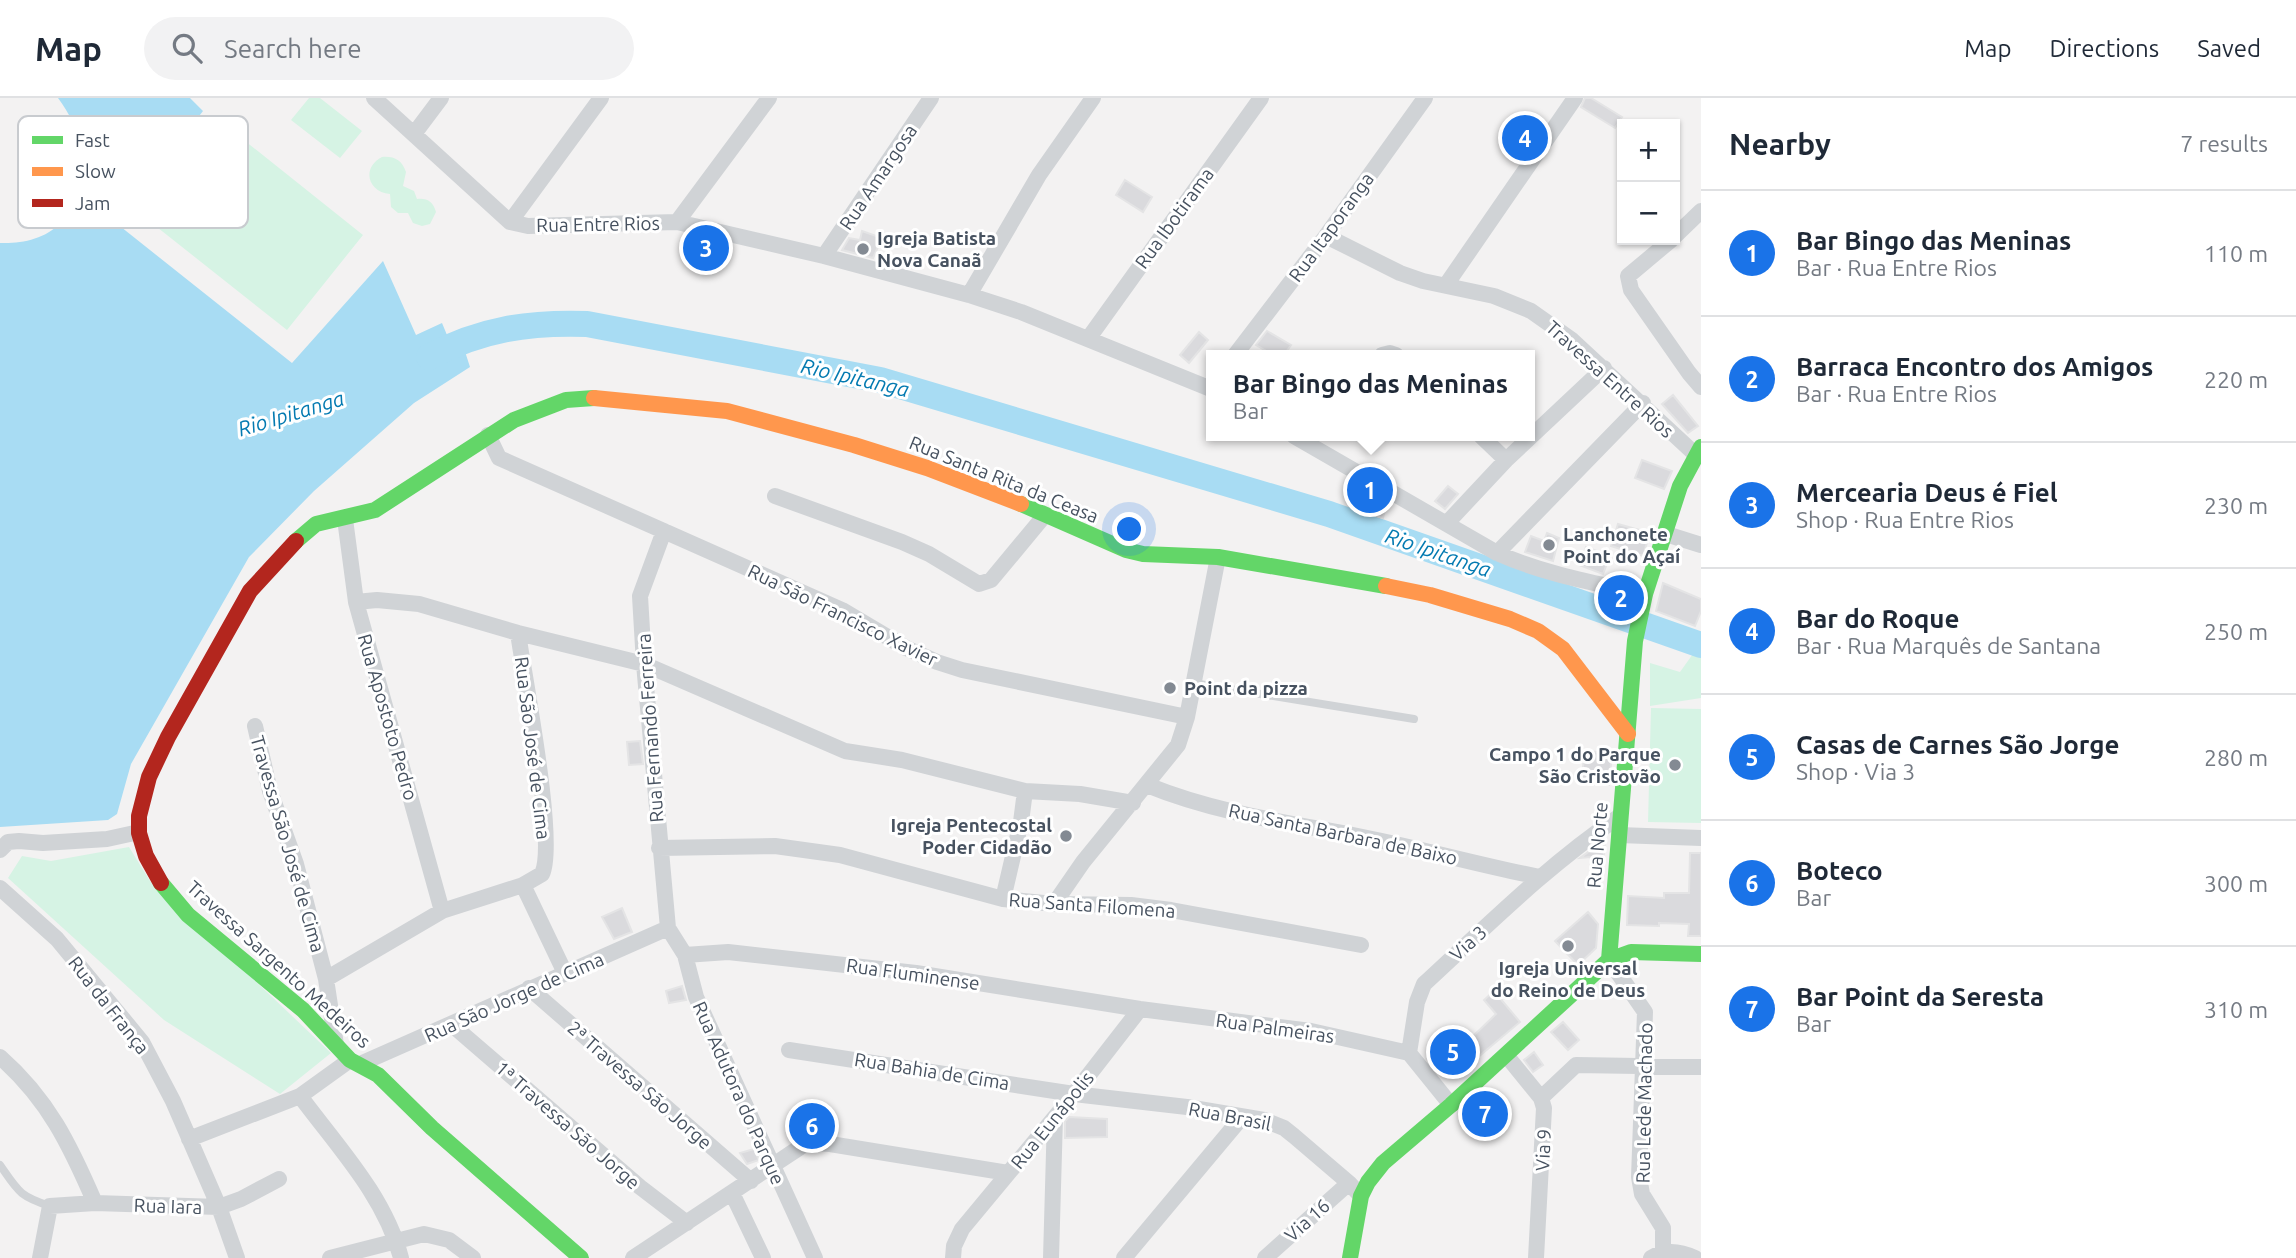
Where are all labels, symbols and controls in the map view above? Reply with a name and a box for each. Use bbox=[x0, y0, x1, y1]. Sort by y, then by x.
search box bbox=[144, 17, 634, 80]
icon: search bbox=[168, 29, 206, 67]
text: Map bbox=[35, 30, 102, 67]
text: Search here bbox=[224, 34, 362, 63]
text: Map bbox=[1964, 35, 2011, 62]
text: Directions bbox=[2049, 35, 2159, 62]
text: Saved bbox=[2197, 35, 2261, 62]
pin: 4 bbox=[1502, 112, 1548, 164]
legend bbox=[18, 116, 248, 228]
map controls bbox=[1617, 119, 1680, 245]
button: + bbox=[1617, 119, 1680, 182]
street label: Rua Amargosa bbox=[835, 120, 921, 234]
text: Nearby bbox=[1729, 127, 1831, 161]
text: Fast bbox=[75, 129, 110, 151]
text: 7 results bbox=[2180, 131, 2268, 156]
text: Slow bbox=[75, 160, 116, 182]
street label: Rua Ibotirama bbox=[1130, 163, 1218, 273]
street label: Rua Itaporanga bbox=[1284, 168, 1378, 286]
button: − bbox=[1617, 182, 1680, 245]
text: Jam bbox=[75, 192, 111, 214]
street label: Rua Entre Rios bbox=[536, 212, 660, 236]
pin: 3 bbox=[683, 222, 729, 274]
text: Bar Bingo das Meninas bbox=[1796, 226, 2071, 255]
place label: Igreja Batista Nova Canaã bbox=[877, 227, 996, 271]
marker: Igreja Batista Nova Canaã bbox=[855, 241, 871, 257]
text: 1 bbox=[1746, 241, 1758, 266]
text: 110 m bbox=[2204, 241, 2268, 266]
text: Bar · Rua Entre Rios bbox=[1796, 255, 1997, 280]
street label: Travessa Entre Rios bbox=[1542, 316, 1678, 442]
popup bbox=[1206, 350, 1535, 441]
text: Barraca Encontro dos Amigos bbox=[1796, 352, 2153, 381]
water label: Rio Ipitanga bbox=[799, 353, 912, 401]
text: 2 bbox=[1746, 367, 1758, 392]
text: 220 m bbox=[2204, 367, 2268, 392]
text: Bar Bingo das Meninas bbox=[1233, 369, 1508, 398]
text: Bar · Rua Entre Rios bbox=[1796, 381, 1997, 406]
water label: Rio Ipitanga bbox=[235, 385, 347, 441]
text: Bar bbox=[1233, 398, 1268, 423]
street label: Rua Santa Rita da Ceasa bbox=[906, 431, 1102, 527]
pin: 1 bbox=[1347, 464, 1393, 516]
text: Mercearia Deus é Fiel bbox=[1796, 478, 2058, 507]
text: 3 bbox=[1746, 493, 1758, 518]
text: 230 m bbox=[2204, 493, 2268, 518]
text: Shop · Rua Entre Rios bbox=[1796, 507, 2014, 532]
your location bbox=[1112, 512, 1146, 546]
water label: Rio Ipitanga bbox=[1382, 523, 1494, 581]
place label: Lanchonete Point do Açaí bbox=[1563, 523, 1681, 567]
marker: Lanchonete Point do Açaí bbox=[1541, 537, 1557, 553]
street label: Rua São Francisco Xavier bbox=[745, 559, 941, 671]
pin: 2 bbox=[1598, 572, 1644, 624]
text: Bar do Roque bbox=[1796, 604, 1960, 633]
text: 4 bbox=[1746, 619, 1758, 644]
text: 250 m bbox=[2204, 619, 2268, 644]
street label: Rua Apostoto Pedro bbox=[354, 631, 422, 803]
street label: Rua Fernando Ferreira bbox=[632, 633, 668, 823]
text: Bar · Rua Marquês de Santana bbox=[1796, 633, 2101, 658]
street label: Rua São José de Cima bbox=[511, 655, 555, 841]
place label: Point da pizza bbox=[1184, 677, 1308, 699]
marker: Point da pizza bbox=[1162, 680, 1178, 696]
text: Casas de Carnes São Jorge bbox=[1796, 730, 2120, 759]
street label: Travessa São José de Cima bbox=[247, 733, 329, 955]
place label: Campo 1 do Parque São Cristovão bbox=[1489, 743, 1661, 787]
text: 5 bbox=[1746, 745, 1758, 770]
text: 280 m bbox=[2204, 745, 2268, 770]
marker: Campo 1 do Parque São Cristovão bbox=[1667, 757, 1683, 773]
text: Shop · Via 3 bbox=[1796, 759, 1915, 784]
street label: Rua Santa Barbara de Baixo bbox=[1227, 799, 1459, 869]
street label: Rua Norte bbox=[1582, 801, 1612, 889]
place label: Igreja Pentecostal Poder Cidadão bbox=[890, 814, 1052, 858]
marker: Igreja Pentecostal Poder Cidadão bbox=[1058, 828, 1074, 844]
text: Boteco bbox=[1796, 856, 1883, 885]
text: 6 bbox=[1746, 871, 1758, 896]
text: 300 m bbox=[2204, 871, 2268, 896]
street label: Travessa Sargento Medeiros bbox=[183, 876, 375, 1052]
text: Bar bbox=[1796, 885, 1831, 910]
street label: Rua Santa Filomena bbox=[1008, 888, 1176, 922]
street label: Via 3 bbox=[1445, 921, 1491, 965]
marker: Igreja Universal do Reino de Deus bbox=[1560, 938, 1576, 954]
street label: Rua São Jorge de Cima bbox=[421, 948, 607, 1046]
street label: Rua da França bbox=[64, 952, 154, 1058]
street label: Rua Fluminense bbox=[845, 954, 981, 994]
place label: Igreja Universal do Reino de Deus bbox=[1491, 957, 1645, 1001]
text: Bar Point da Seresta bbox=[1796, 982, 2044, 1011]
text: 7 bbox=[1746, 997, 1758, 1022]
text: 310 m bbox=[2204, 997, 2268, 1022]
street label: Rua Adutora do Parque bbox=[689, 998, 789, 1188]
street label: Rua Palmeiras bbox=[1214, 1009, 1336, 1047]
text: Bar bbox=[1796, 1011, 1831, 1036]
street label: 2ª Travessa São Jorge bbox=[563, 1016, 717, 1154]
street label: Rua Lede Machado bbox=[1632, 1022, 1656, 1184]
pin: 5 bbox=[1430, 1026, 1476, 1078]
street label: Rua Bahia de Cima bbox=[853, 1048, 1011, 1094]
street label: 1ª Travessa São Jorge bbox=[491, 1056, 645, 1194]
street label: Rua Eunápolis bbox=[1006, 1067, 1098, 1173]
pin: 7 bbox=[1462, 1088, 1508, 1140]
street label: Rua Brasil bbox=[1187, 1097, 1273, 1135]
pin: 6 bbox=[789, 1100, 835, 1152]
street label: Via 9 bbox=[1531, 1128, 1555, 1172]
street label: Rua Iara bbox=[133, 1194, 203, 1218]
street label: Via 16 bbox=[1280, 1194, 1334, 1246]

